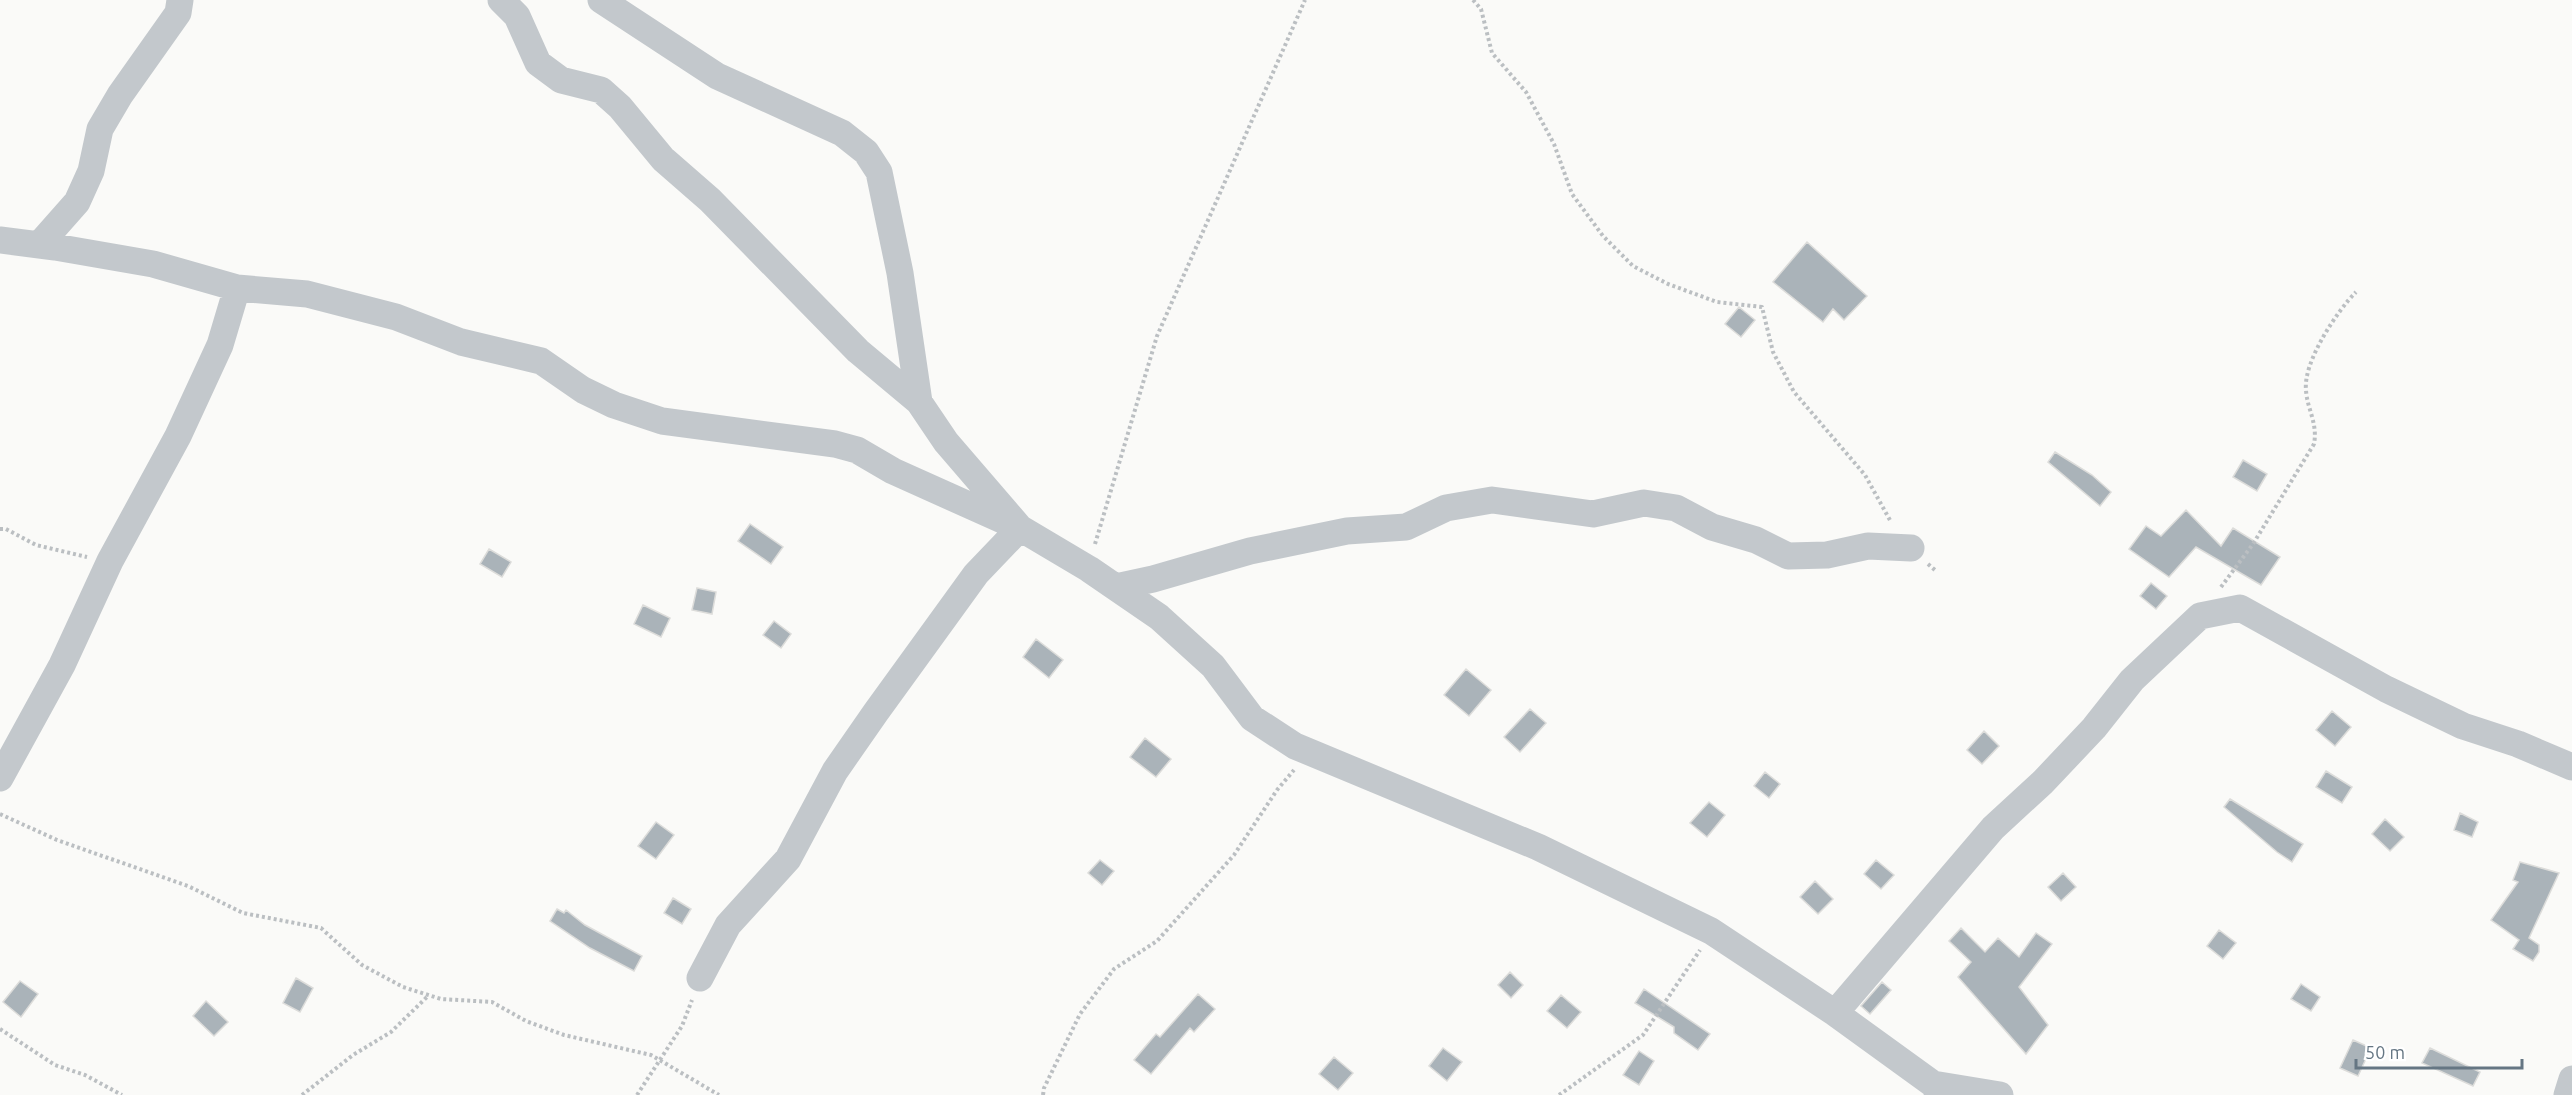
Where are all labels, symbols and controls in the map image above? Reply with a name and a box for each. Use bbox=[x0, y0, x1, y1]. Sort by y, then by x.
scale bar bbox=[2356, 1032, 2522, 1070]
text: 50 m bbox=[2365, 1042, 2405, 1062]

